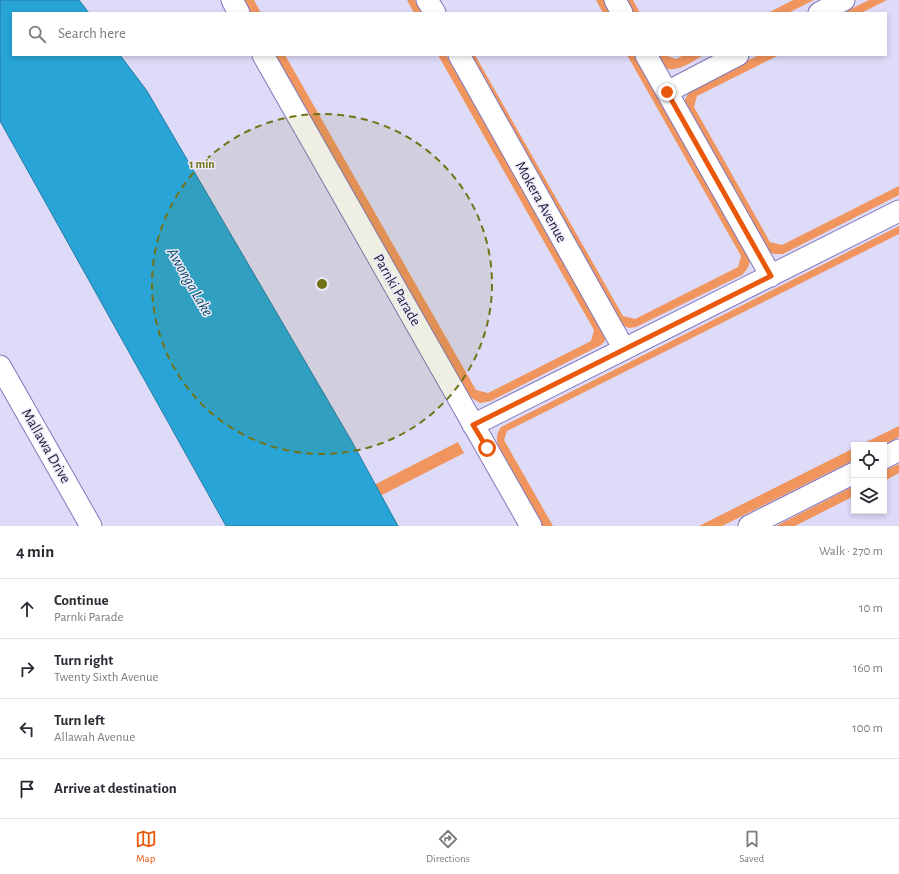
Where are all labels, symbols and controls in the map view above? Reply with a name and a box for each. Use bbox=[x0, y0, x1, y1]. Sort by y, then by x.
search box bbox=[12, 12, 887, 56]
icon: search bbox=[26, 23, 48, 45]
text: Search here bbox=[58, 26, 126, 41]
route end bbox=[658, 83, 676, 101]
text: 1 min bbox=[189, 158, 215, 170]
street label: Mokera Avenue bbox=[513, 159, 569, 245]
water label: Awonga Lake bbox=[164, 244, 216, 319]
street label: Parnki Parade bbox=[370, 252, 424, 329]
centre of rings bbox=[315, 277, 329, 291]
street label: Mallawa Drive bbox=[19, 406, 73, 486]
route start bbox=[478, 439, 496, 457]
map controls bbox=[851, 442, 887, 514]
button: locate bbox=[851, 442, 887, 478]
button: layers bbox=[851, 478, 887, 514]
text: 4 min bbox=[16, 543, 54, 560]
text: Walk · 270 m bbox=[819, 545, 883, 558]
text: Continue bbox=[54, 593, 109, 608]
icon: ahead bbox=[16, 598, 38, 620]
text: 10 m bbox=[859, 602, 883, 615]
text: Parnki Parade bbox=[54, 611, 124, 624]
text: Turn right bbox=[54, 653, 113, 668]
icon: right bbox=[16, 658, 38, 680]
text: 160 m bbox=[853, 662, 883, 675]
text: Twenty Sixth Avenue bbox=[54, 671, 159, 684]
text: Turn left bbox=[54, 713, 105, 728]
icon: left bbox=[16, 718, 38, 740]
text: 100 m bbox=[852, 722, 883, 735]
text: Allawah Avenue bbox=[54, 731, 135, 744]
icon: arrive bbox=[16, 778, 38, 800]
text: Arrive at destination bbox=[54, 781, 177, 796]
tab: Map bbox=[135, 828, 157, 865]
tab: Directions bbox=[426, 828, 470, 865]
tab: Saved bbox=[739, 828, 764, 865]

